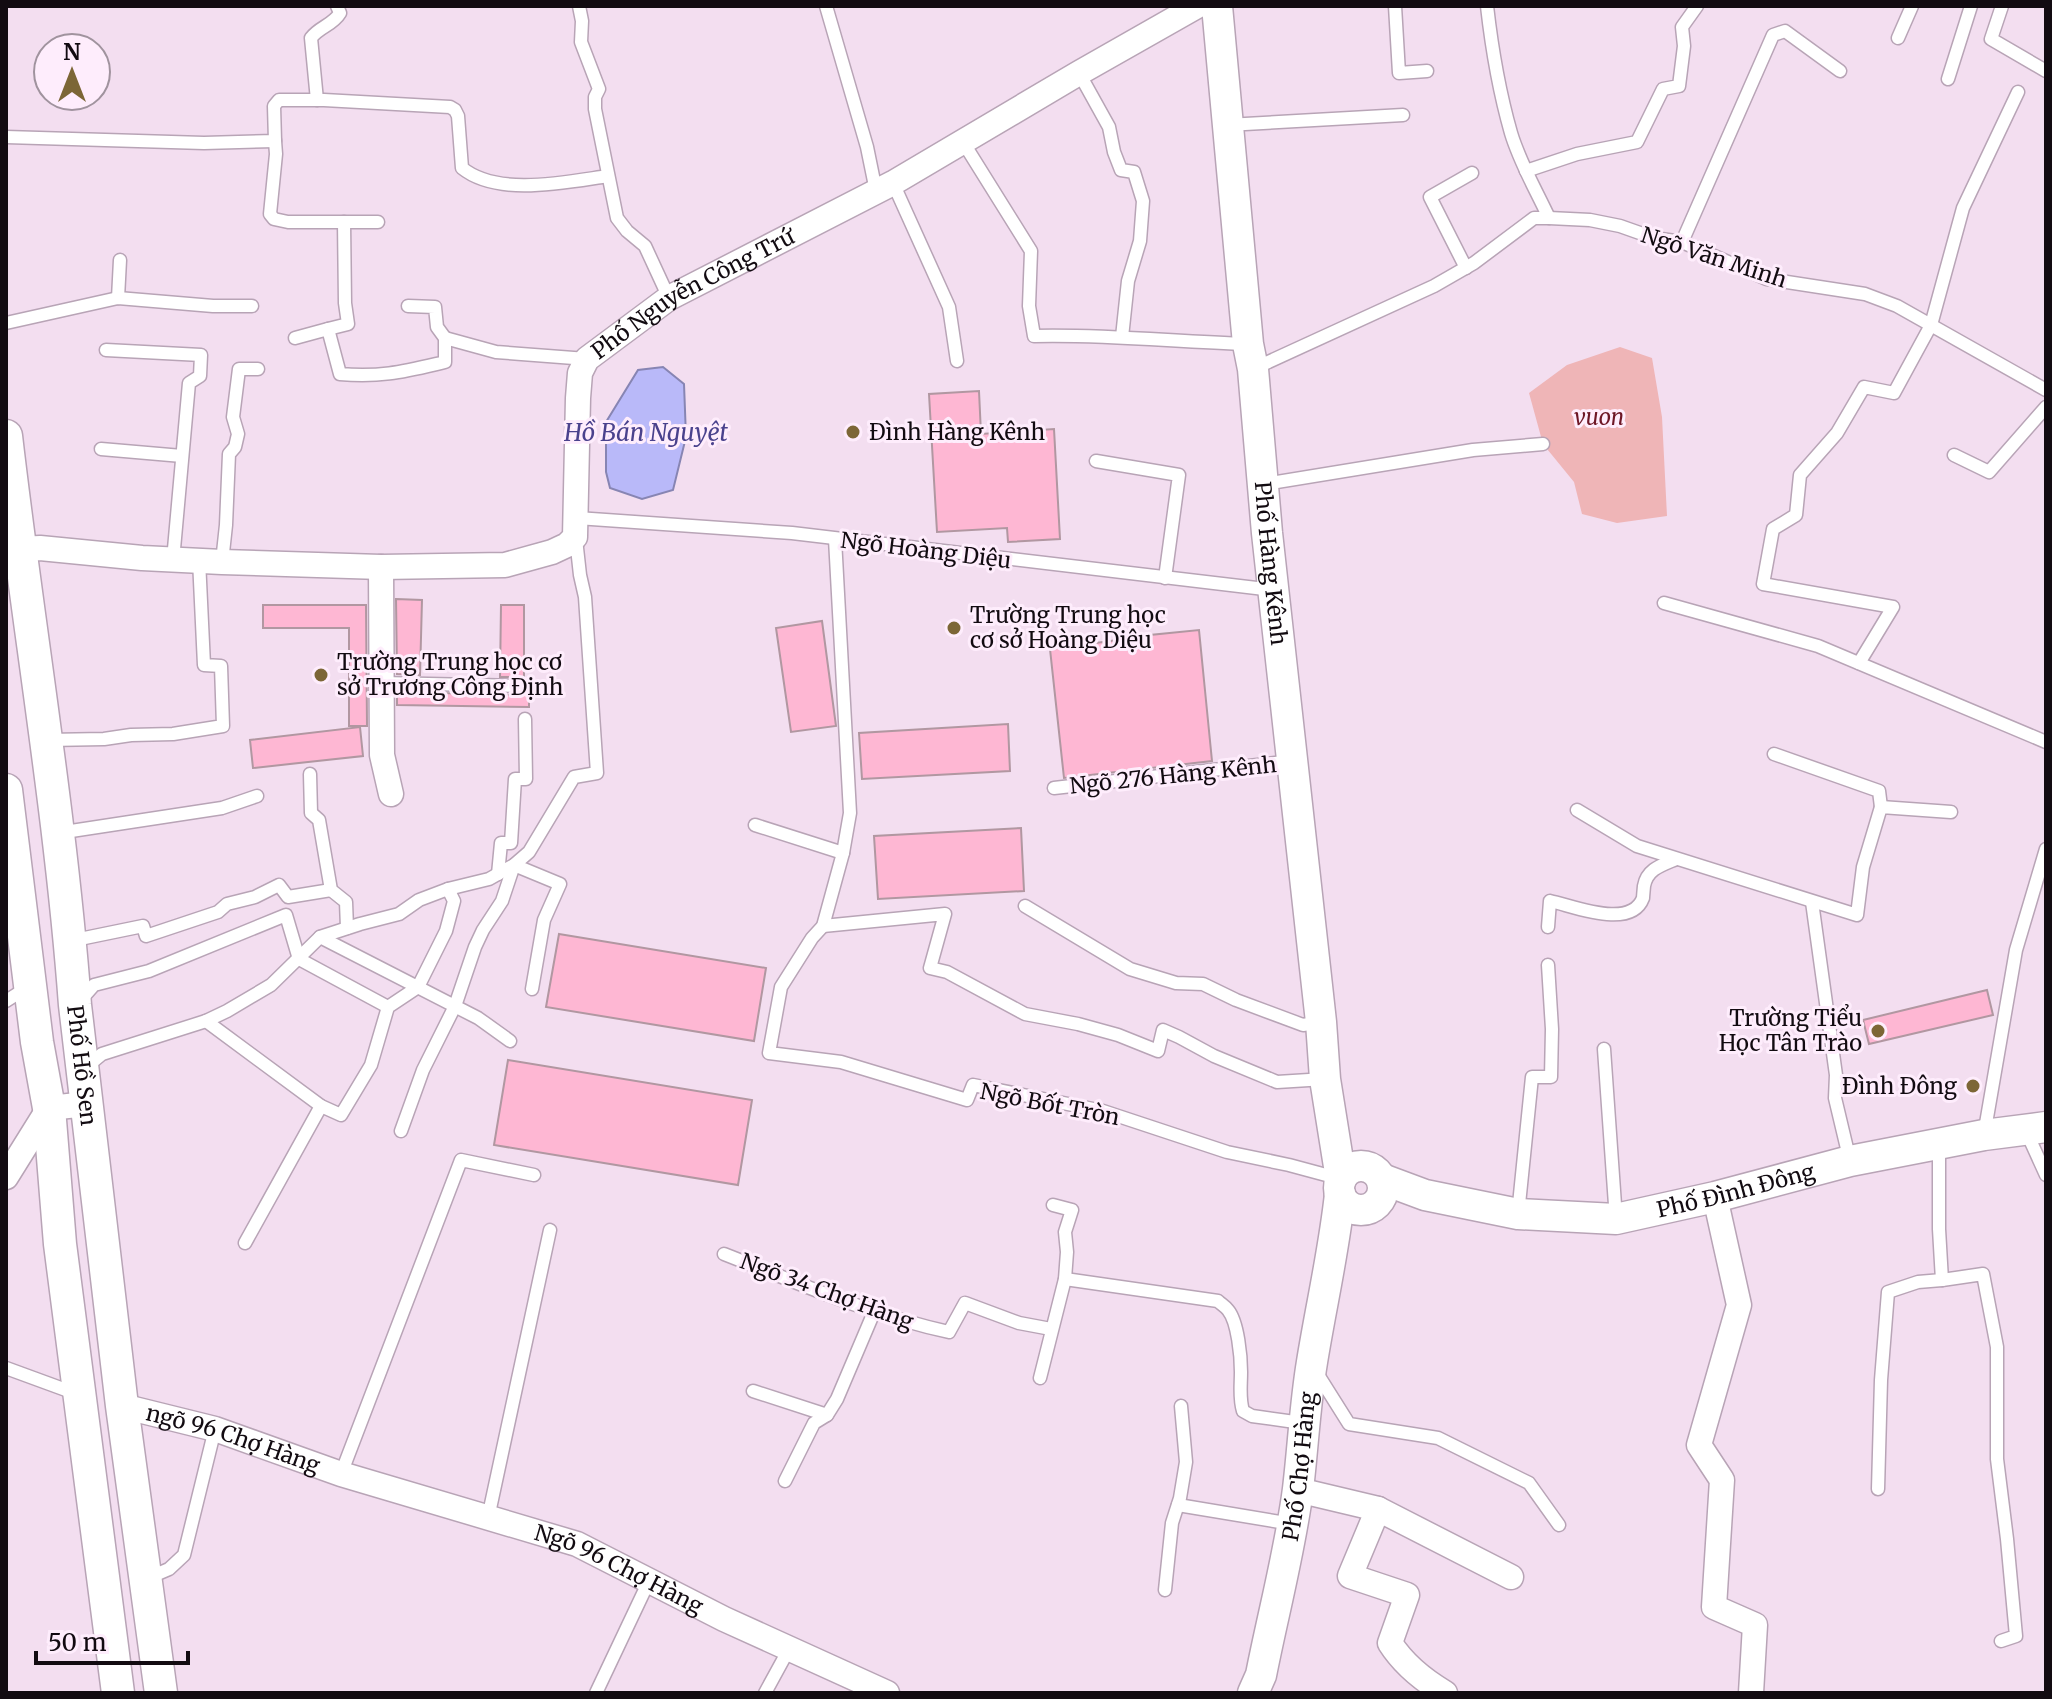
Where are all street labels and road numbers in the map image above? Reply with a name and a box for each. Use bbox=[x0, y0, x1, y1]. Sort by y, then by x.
street label: Ngõ Văn Minh bbox=[1638, 220, 1791, 294]
street label: Phố Nguyễn Công Trứ bbox=[586, 221, 801, 365]
street label: Phố Hàng Kênh bbox=[1249, 480, 1293, 647]
street label: Ngõ Hoàng Diệu bbox=[839, 526, 1013, 574]
street label: Ngõ 276 Hàng Kênh bbox=[1068, 750, 1278, 800]
street label: Phố Hồ Sen bbox=[61, 1003, 103, 1128]
street label: Ngõ Bốt Tròn bbox=[978, 1077, 1123, 1131]
street label: Phố Đình Đông bbox=[1654, 1157, 1818, 1224]
street label: Ngõ 34 Chợ Hàng bbox=[736, 1247, 918, 1335]
street label: Phố Chợ Hàng bbox=[1276, 1390, 1322, 1543]
street label: ngõ 96 Chợ Hàng bbox=[143, 1399, 324, 1479]
street label: Ngõ 96 Chợ Hàng bbox=[531, 1518, 708, 1620]

